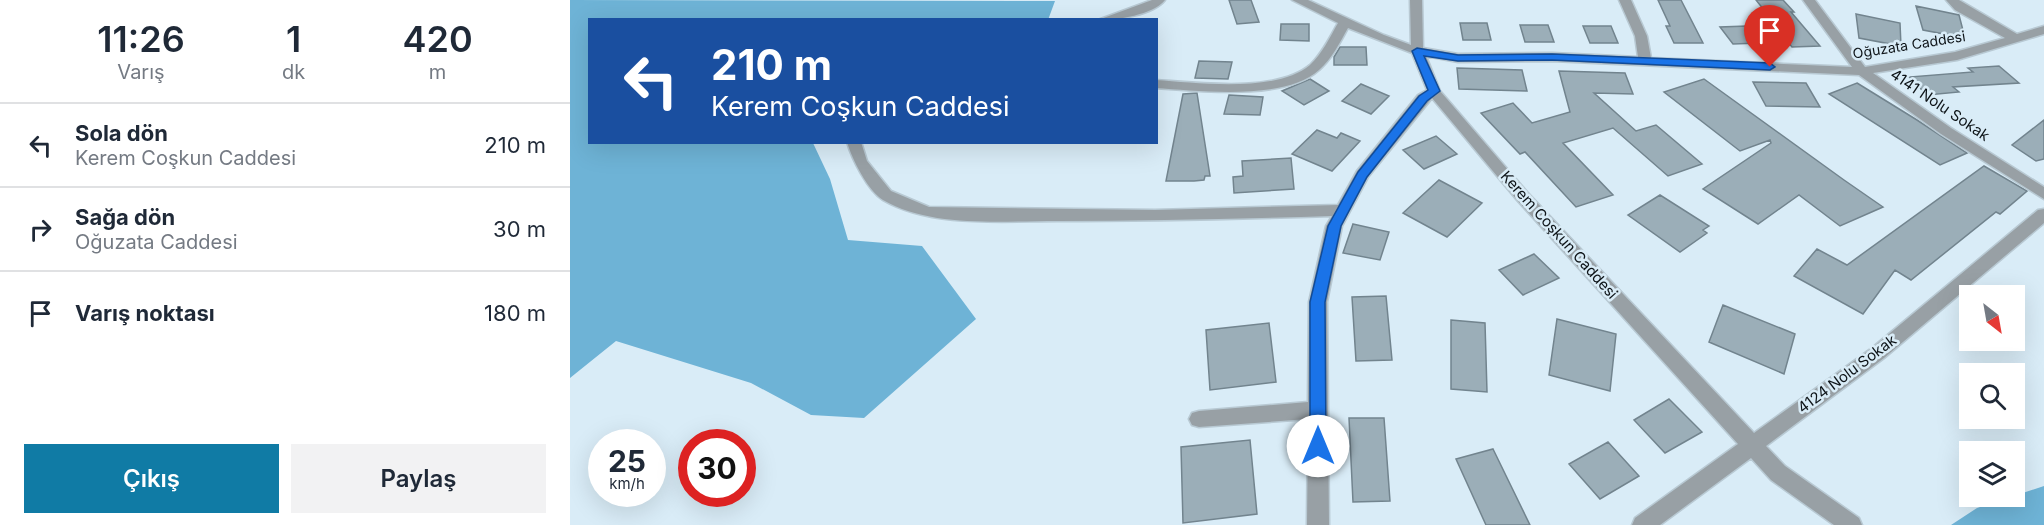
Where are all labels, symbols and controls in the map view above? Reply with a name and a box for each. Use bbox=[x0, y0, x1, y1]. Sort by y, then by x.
pin bbox=[1744, 5, 1795, 67]
icon: arrive bbox=[1753, 14, 1786, 47]
text: 11:26 bbox=[97, 17, 185, 61]
text: 1 bbox=[286, 17, 301, 61]
text: 420 bbox=[403, 17, 473, 61]
street label: Oğuzata Caddesi bbox=[1851, 27, 1966, 62]
text: 210 m bbox=[711, 39, 832, 90]
icon: left bbox=[612, 42, 690, 120]
text: Varış bbox=[117, 60, 165, 84]
text: dk bbox=[282, 60, 305, 84]
text: m bbox=[429, 60, 446, 84]
street label: 4141 Nolu Sokak bbox=[1887, 64, 1994, 145]
text: Kerem Coşkun Caddesi bbox=[711, 90, 1010, 123]
text: Sola dön bbox=[75, 120, 168, 146]
icon: left bbox=[24, 129, 57, 162]
text: 210 m bbox=[484, 132, 546, 158]
text: Kerem Coşkun Caddesi bbox=[75, 146, 296, 170]
street label: Kerem Coşkun Caddesi bbox=[1497, 167, 1622, 303]
text: Sağa dön bbox=[75, 204, 175, 230]
icon: right bbox=[24, 213, 57, 246]
text: 30 m bbox=[493, 216, 546, 242]
text: Oğuzata Caddesi bbox=[75, 230, 238, 254]
north arrow bbox=[1959, 285, 2025, 351]
map controls bbox=[1959, 285, 2025, 507]
icon: arrive bbox=[24, 297, 57, 330]
text: Varış noktası bbox=[75, 300, 215, 326]
text: 180 m bbox=[484, 300, 546, 326]
street label: 4124 Nolu Sokak bbox=[1794, 330, 1900, 417]
button: search bbox=[1959, 363, 2025, 429]
position arrow bbox=[1286, 414, 1350, 478]
speed limit sign: 30 bbox=[678, 429, 756, 507]
button: layers bbox=[1959, 441, 2025, 507]
text: 25 bbox=[608, 443, 646, 479]
button: Çıkış bbox=[24, 444, 279, 513]
button: Paylaş bbox=[291, 444, 546, 513]
text: km/h bbox=[609, 474, 645, 493]

